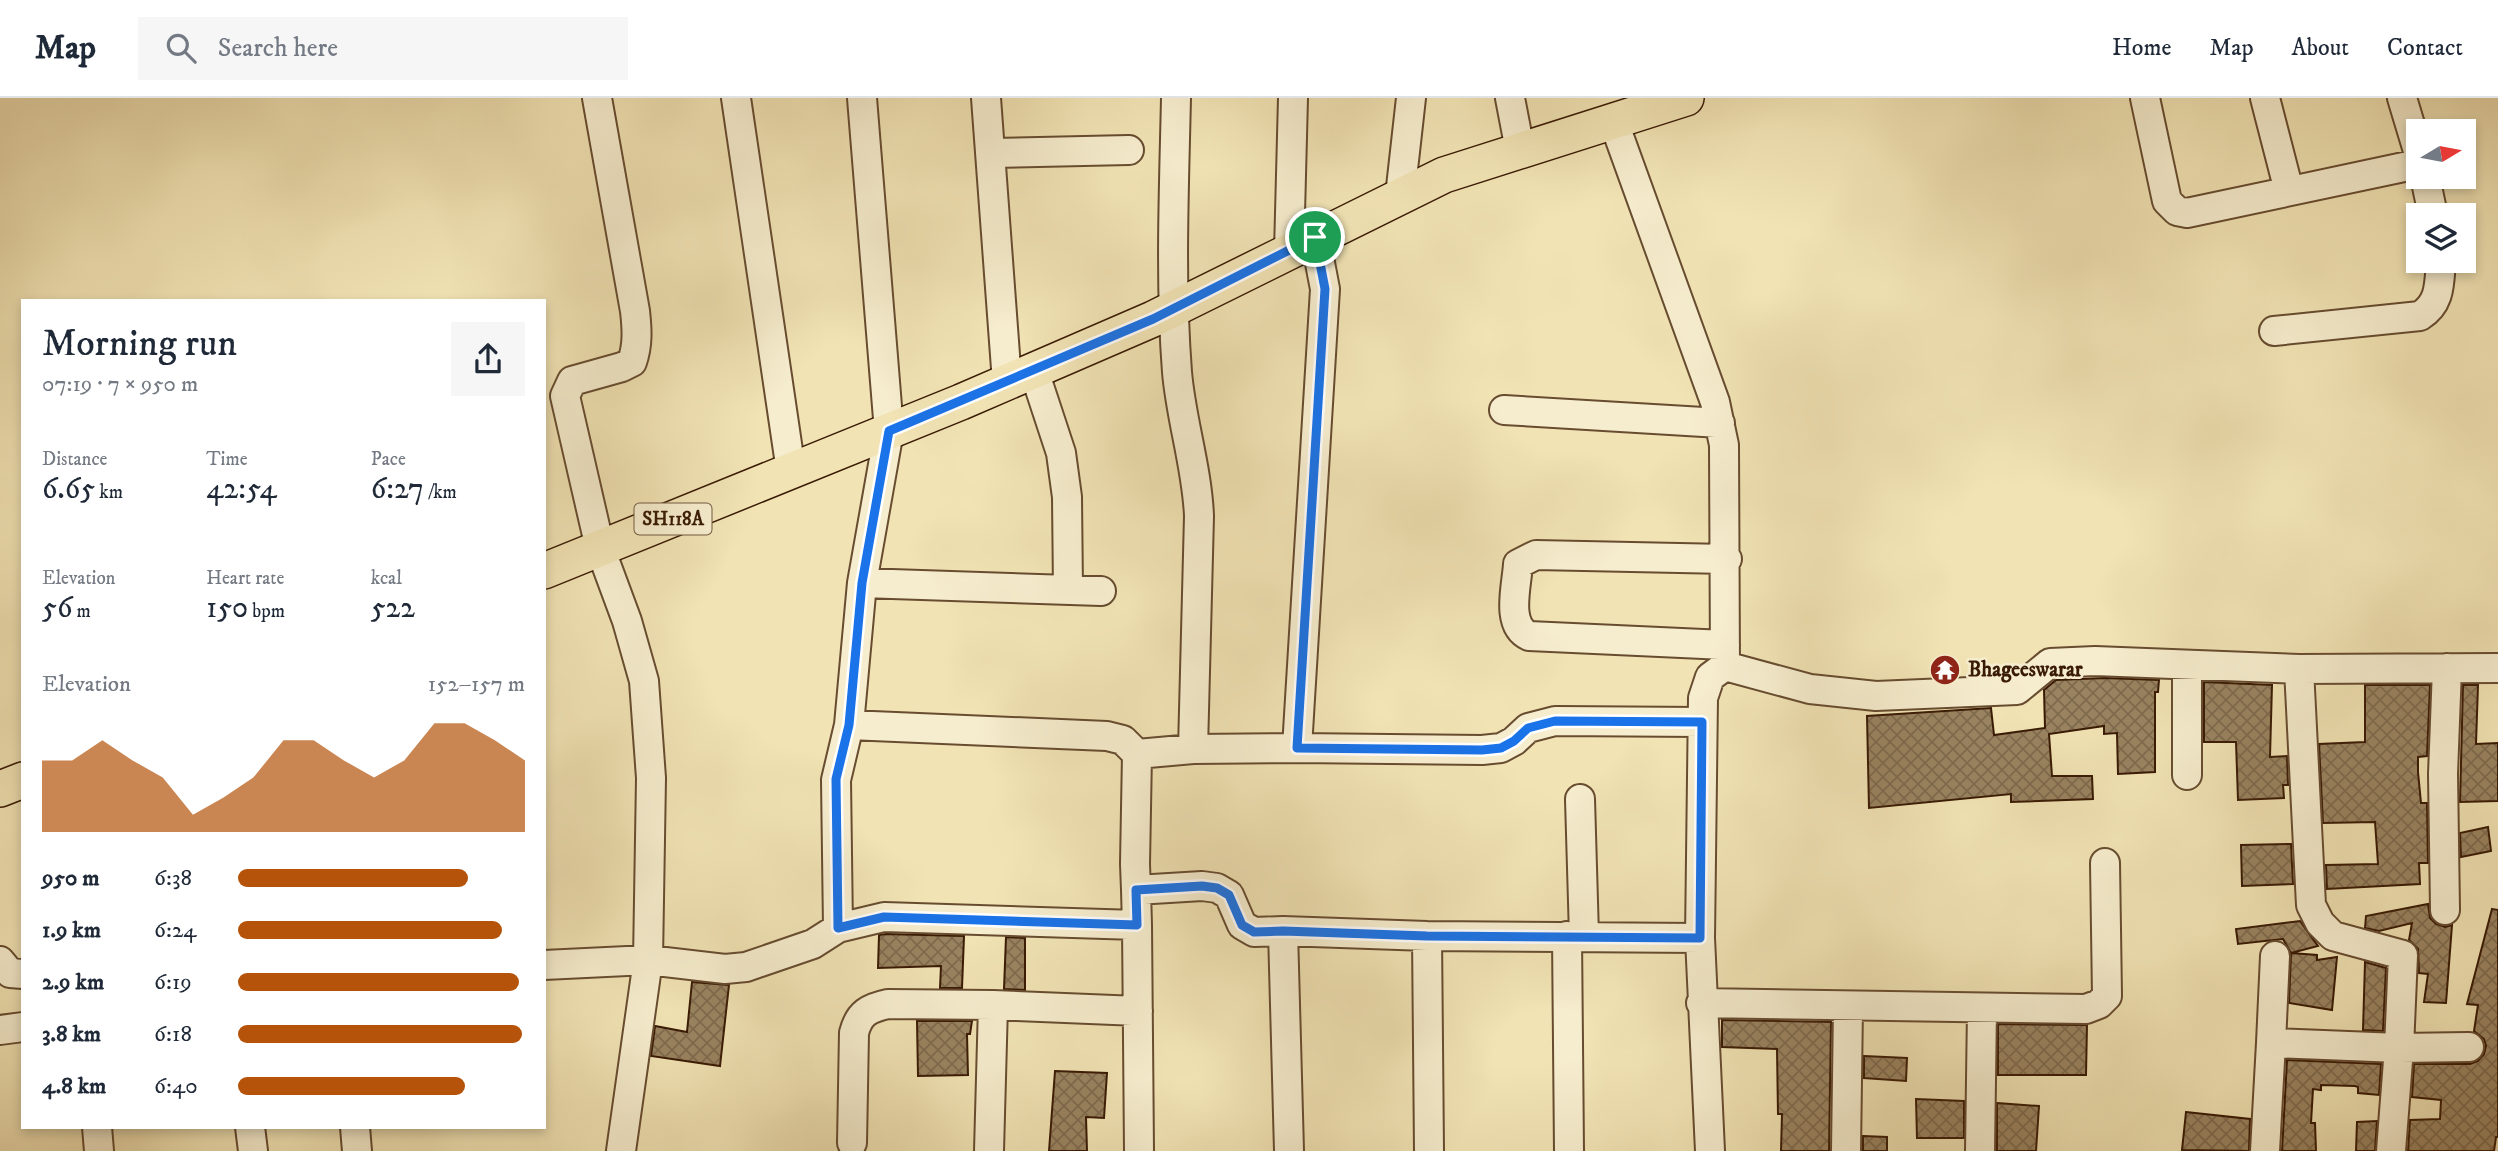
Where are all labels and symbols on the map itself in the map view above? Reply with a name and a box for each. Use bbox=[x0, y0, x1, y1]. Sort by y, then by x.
north arrow bbox=[2406, 119, 2476, 189]
pin bbox=[1285, 207, 1345, 267]
road number: SH118A bbox=[634, 504, 712, 534]
temple icon: Bhageeswarar bbox=[1928, 653, 1962, 687]
place label: Bhageeswarar bbox=[1968, 657, 2084, 683]

